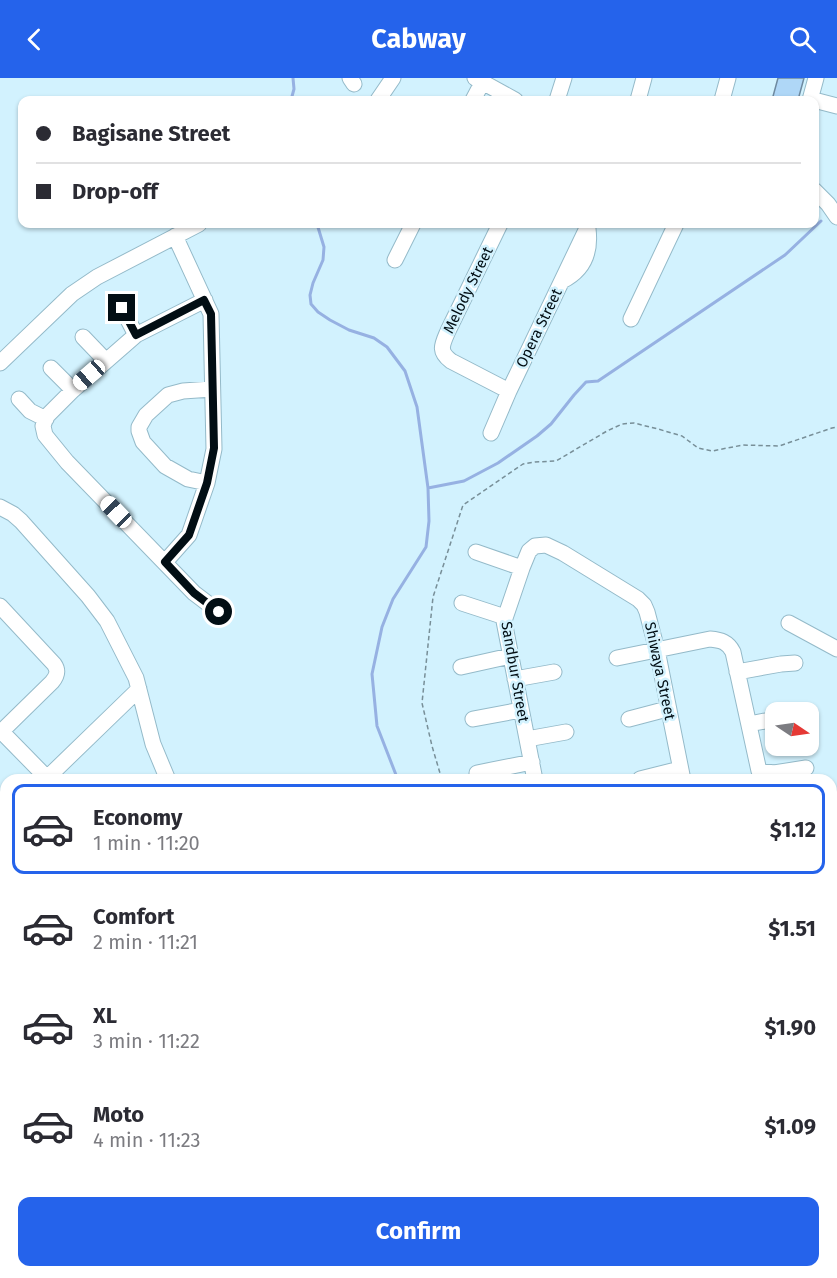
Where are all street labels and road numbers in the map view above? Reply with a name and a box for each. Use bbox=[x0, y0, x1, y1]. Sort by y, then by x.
street label: Melody Street bbox=[439, 243, 497, 336]
street label: Opera Street bbox=[512, 285, 566, 370]
street label: Sandbur Street bbox=[497, 620, 533, 724]
street label: Shiwaya Street bbox=[641, 620, 679, 722]

